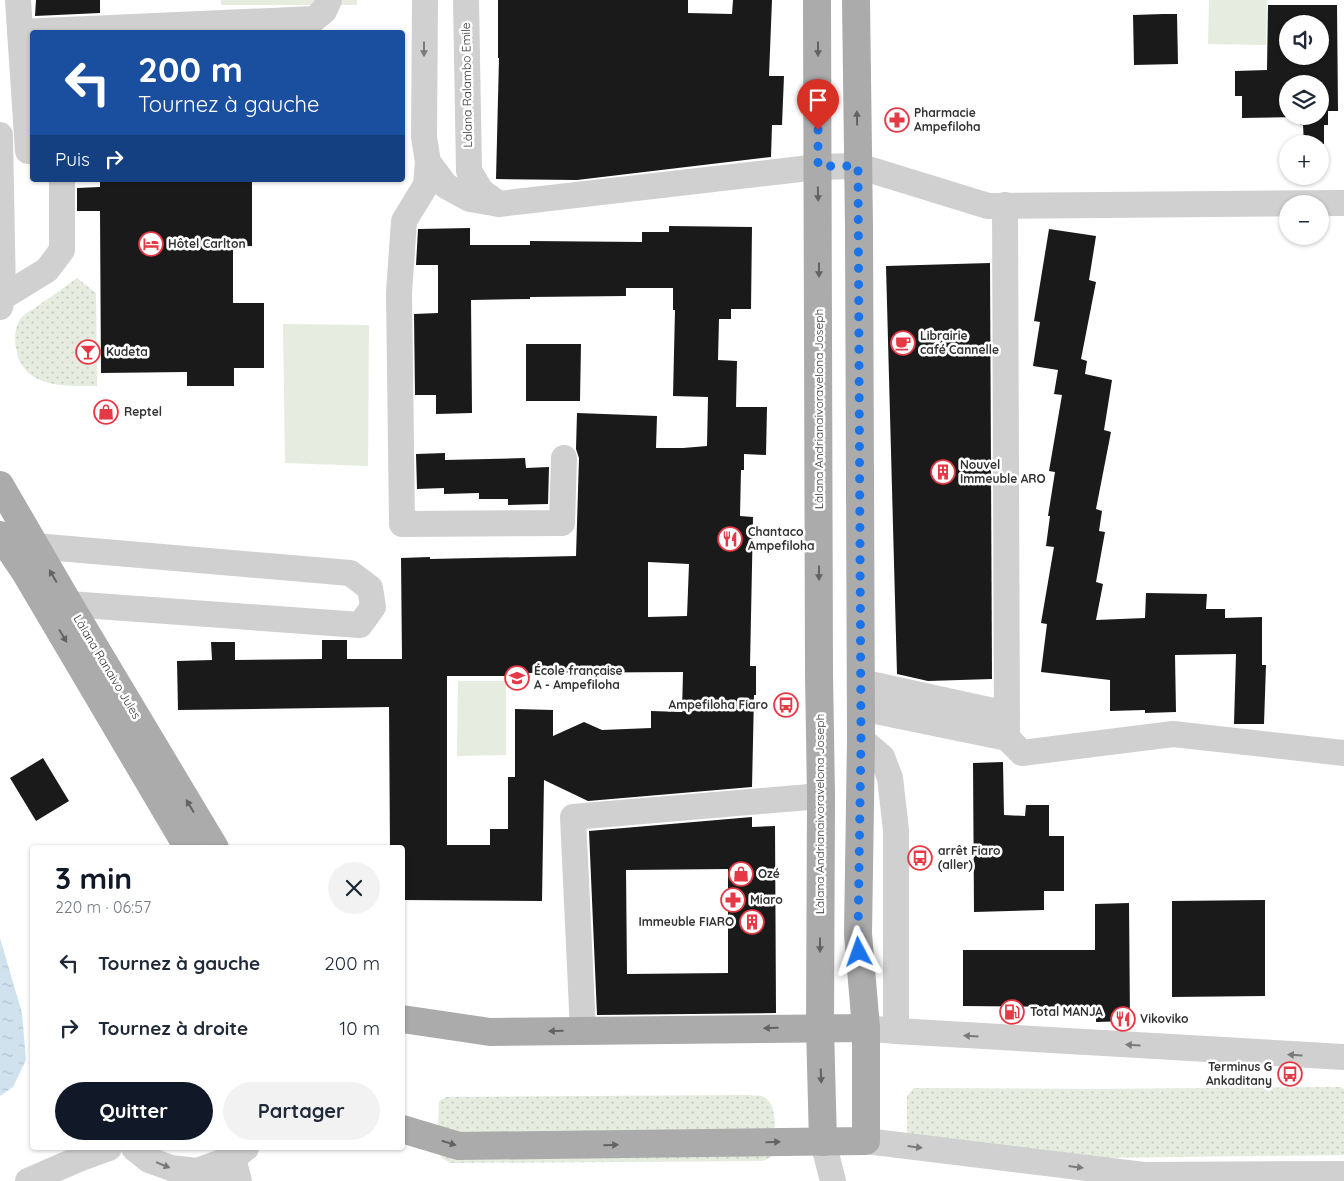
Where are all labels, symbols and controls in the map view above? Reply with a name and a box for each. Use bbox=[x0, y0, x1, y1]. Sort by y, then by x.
map controls bbox=[1279, 15, 1329, 245]
button: sound bbox=[1279, 15, 1329, 65]
street label: Làlana Ralambo Emile bbox=[458, 22, 475, 148]
one-way arrow bbox=[420, 41, 428, 57]
one-way arrow bbox=[814, 41, 822, 57]
text: 200 m bbox=[138, 47, 243, 91]
icon: left bbox=[55, 50, 120, 115]
button: layers bbox=[1279, 75, 1329, 125]
pin bbox=[797, 79, 839, 130]
icon: arrive bbox=[804, 86, 832, 114]
text: Tournez à gauche bbox=[138, 90, 320, 118]
place label: Pharmacie Ampefiloha bbox=[914, 105, 981, 134]
pharmacy icon: Pharmacie Ampefiloha bbox=[884, 107, 910, 133]
one-way arrow bbox=[853, 109, 861, 125]
button: + bbox=[1279, 135, 1329, 185]
icon: right bbox=[100, 145, 128, 173]
text: Puis bbox=[55, 147, 90, 171]
one-way arrow bbox=[815, 186, 823, 202]
button: − bbox=[1279, 195, 1329, 245]
hotel icon: Hôtel Carlton bbox=[138, 231, 164, 257]
place label: Hôtel Carlton bbox=[168, 236, 246, 251]
one-way arrow bbox=[815, 262, 823, 278]
street label: Làlana Andrianaivoravelona Joseph bbox=[811, 309, 826, 509]
place label: Librairie café Cannelle bbox=[920, 328, 999, 357]
cafe icon: Librairie café Cannelle bbox=[890, 330, 916, 356]
bar icon: Kudeta bbox=[75, 339, 101, 365]
place label: Kudeta bbox=[106, 344, 148, 359]
shop icon: Reptel bbox=[93, 399, 119, 425]
place label: Reptel bbox=[124, 404, 162, 419]
place label: Nouvel Immeuble ARO bbox=[960, 457, 1046, 486]
building icon: Nouvel Immeuble ARO bbox=[930, 459, 956, 485]
place label: Chantaco Ampefiloha bbox=[748, 524, 815, 553]
restaurant icon: Chantaco Ampefiloha bbox=[717, 526, 743, 552]
one-way arrow bbox=[815, 565, 823, 581]
one-way arrow bbox=[48, 570, 57, 583]
street label: Làlana Ranaivo Jules bbox=[70, 612, 145, 722]
one-way arrow bbox=[58, 630, 67, 643]
place label: École française A - Ampefiloha bbox=[534, 663, 623, 692]
school or university icon: École française A - Ampefiloha bbox=[504, 665, 530, 691]
bus stop icon: Ampefiloha Fiaro bbox=[773, 692, 799, 718]
place label: Ampefiloha Fiaro bbox=[668, 697, 769, 712]
street label: Làlana Andrianaivoravelona Joseph bbox=[812, 714, 827, 914]
one-way arrow bbox=[186, 799, 195, 812]
place label: arrêt Fiaro (aller) bbox=[938, 843, 1001, 872]
bus stop icon: arrêt Fiaro (aller) bbox=[907, 845, 933, 871]
text: 3 min bbox=[55, 859, 132, 897]
shop icon: Ozé bbox=[728, 861, 754, 887]
button: close bbox=[328, 862, 380, 914]
place label: Ozé bbox=[758, 866, 780, 881]
pharmacy icon: Miaro bbox=[720, 887, 746, 913]
place label: Miaro bbox=[750, 892, 783, 907]
text: 220 m · 06:57 bbox=[55, 897, 151, 917]
building icon: Immeuble FIARO bbox=[739, 909, 765, 935]
place label: Immeuble FIARO bbox=[638, 914, 734, 929]
position arrow bbox=[832, 925, 884, 977]
one-way arrow bbox=[816, 937, 824, 953]
icon: left bbox=[55, 949, 83, 977]
text: Tournez à gauche bbox=[98, 951, 260, 975]
text: 200 m bbox=[324, 951, 380, 975]
fuel station icon: Total MANJA bbox=[999, 999, 1025, 1025]
place label: Total MANJA bbox=[1030, 1004, 1103, 1019]
restaurant icon: Vikoviko bbox=[1110, 1006, 1136, 1032]
place label: Vikoviko bbox=[1140, 1011, 1189, 1026]
icon: right bbox=[55, 1014, 83, 1042]
text: Tournez à droite bbox=[98, 1016, 248, 1040]
text: 10 m bbox=[339, 1016, 380, 1040]
one-way arrow bbox=[763, 1024, 779, 1032]
one-way arrow bbox=[548, 1027, 564, 1035]
one-way arrow bbox=[963, 1031, 979, 1039]
one-way arrow bbox=[1125, 1041, 1141, 1049]
one-way arrow bbox=[1287, 1050, 1303, 1058]
place label: Terminus G Ankaditany bbox=[1206, 1059, 1272, 1088]
bus stop icon: Terminus G Ankaditany bbox=[1277, 1061, 1303, 1087]
one-way arrow bbox=[817, 1068, 825, 1084]
button: Quitter bbox=[55, 1082, 213, 1140]
button: Partager bbox=[223, 1082, 380, 1140]
one-way arrow bbox=[766, 1138, 782, 1146]
one-way arrow bbox=[441, 1140, 456, 1148]
one-way arrow bbox=[603, 1140, 619, 1148]
one-way arrow bbox=[907, 1143, 923, 1151]
one-way arrow bbox=[156, 1161, 171, 1169]
one-way arrow bbox=[1068, 1163, 1084, 1171]

